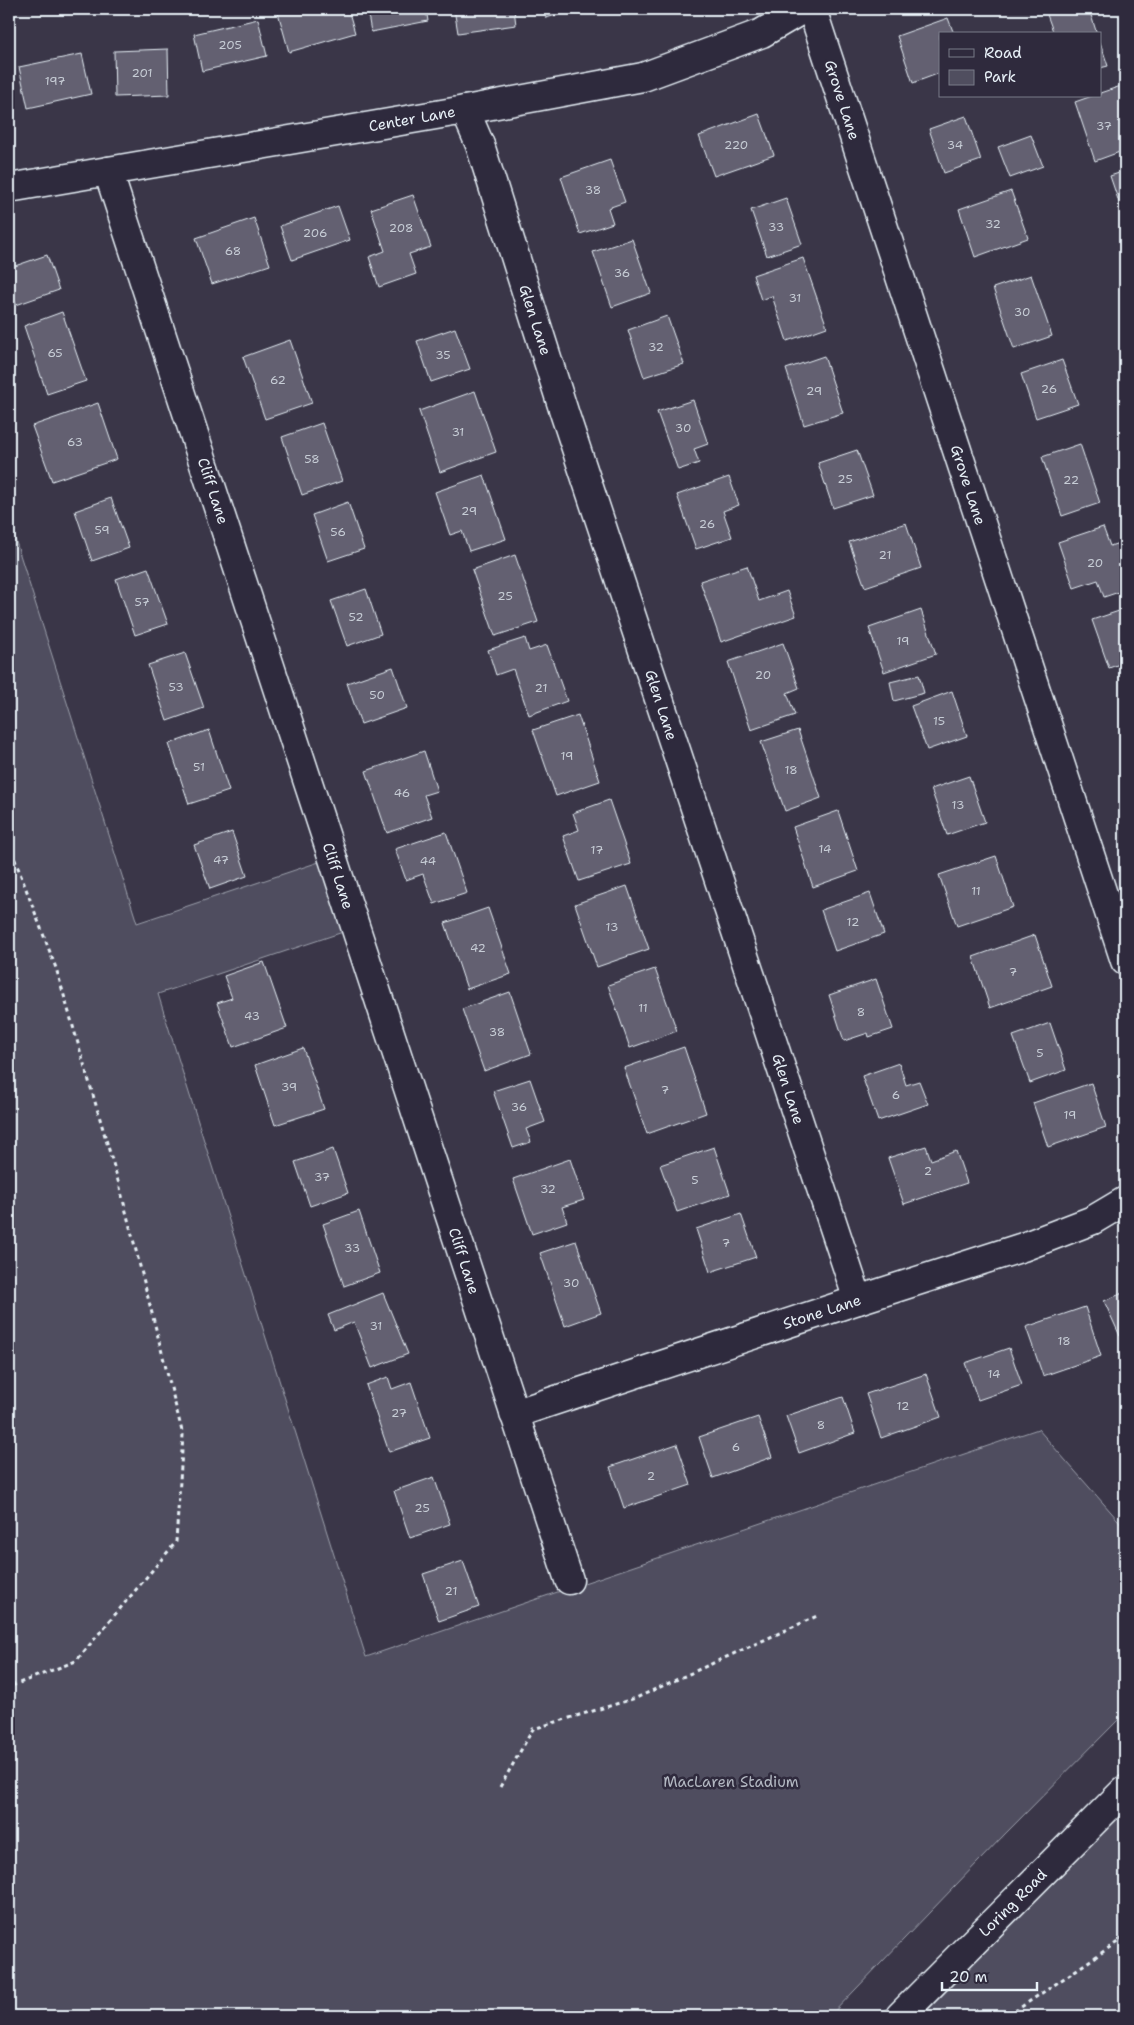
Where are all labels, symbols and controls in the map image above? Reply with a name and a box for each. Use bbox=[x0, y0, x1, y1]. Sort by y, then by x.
legend bbox=[939, 32, 1102, 98]
house number: 205 bbox=[218, 37, 242, 53]
text: Road bbox=[984, 43, 1022, 63]
street label: Grove Lane bbox=[820, 57, 864, 143]
house number: 201 bbox=[131, 65, 153, 81]
text: Park bbox=[984, 67, 1016, 87]
house number: 197 bbox=[45, 73, 65, 89]
street label: Center Lane bbox=[367, 102, 457, 136]
house number: 37 bbox=[1096, 118, 1112, 134]
house number: 220 bbox=[724, 137, 748, 153]
house number: 34 bbox=[947, 137, 963, 153]
house number: 38 bbox=[585, 182, 601, 198]
house number: 32 bbox=[985, 216, 1001, 232]
house number: 33 bbox=[768, 219, 784, 235]
house number: 208 bbox=[389, 220, 413, 236]
house number: 206 bbox=[303, 225, 327, 241]
house number: 68 bbox=[225, 243, 241, 259]
house number: 36 bbox=[614, 265, 630, 281]
street label: Glen Lane bbox=[514, 282, 556, 358]
house number: 31 bbox=[789, 290, 801, 306]
house number: 30 bbox=[1014, 304, 1030, 320]
house number: 32 bbox=[648, 339, 664, 355]
house number: 65 bbox=[47, 345, 63, 361]
house number: 35 bbox=[435, 347, 451, 363]
house number: 62 bbox=[270, 372, 286, 388]
house number: 26 bbox=[1041, 381, 1057, 397]
house number: 29 bbox=[806, 383, 822, 399]
house number: 30 bbox=[675, 420, 691, 436]
house number: 31 bbox=[452, 424, 464, 440]
house number: 63 bbox=[67, 434, 83, 450]
street label: Grove Lane bbox=[946, 442, 990, 528]
house number: 58 bbox=[304, 451, 320, 467]
street label: Cliff Lane bbox=[193, 455, 233, 527]
house number: 25 bbox=[837, 471, 853, 487]
house number: 22 bbox=[1063, 472, 1079, 488]
house number: 29 bbox=[461, 503, 477, 519]
house number: 26 bbox=[699, 516, 715, 532]
house number: 59 bbox=[94, 522, 110, 538]
house number: 56 bbox=[330, 524, 346, 540]
house number: 21 bbox=[879, 547, 891, 563]
house number: 20 bbox=[1087, 555, 1103, 571]
house number: 25 bbox=[497, 588, 513, 604]
house number: 57 bbox=[134, 594, 150, 610]
house number: 52 bbox=[348, 609, 364, 625]
house number: 19 bbox=[897, 633, 909, 649]
street label: Glen Lane bbox=[640, 667, 682, 743]
house number: 20 bbox=[755, 667, 771, 683]
house number: 53 bbox=[168, 679, 184, 695]
house number: 21 bbox=[535, 680, 547, 696]
house number: 50 bbox=[369, 687, 385, 703]
house number: 15 bbox=[933, 713, 945, 729]
house number: 19 bbox=[561, 748, 573, 764]
house number: 51 bbox=[193, 759, 205, 775]
house number: 18 bbox=[784, 762, 798, 778]
house number: 46 bbox=[394, 785, 410, 801]
house number: 13 bbox=[952, 797, 964, 813]
street label: Cliff Lane bbox=[318, 840, 358, 912]
house number: 14 bbox=[819, 841, 831, 857]
house number: 17 bbox=[591, 842, 603, 858]
house number: 47 bbox=[213, 852, 229, 868]
house number: 44 bbox=[420, 853, 436, 869]
house number: 11 bbox=[971, 883, 981, 899]
house number: 12 bbox=[847, 914, 859, 930]
house number: 13 bbox=[606, 919, 618, 935]
house number: 42 bbox=[470, 940, 486, 956]
house number: 7 bbox=[1009, 964, 1017, 980]
house number: 11 bbox=[638, 1000, 648, 1016]
house number: 8 bbox=[857, 1004, 865, 1020]
house number: 43 bbox=[244, 1008, 260, 1024]
house number: 38 bbox=[489, 1024, 505, 1040]
house number: 5 bbox=[1036, 1045, 1044, 1061]
street label: Glen Lane bbox=[767, 1051, 809, 1127]
house number: 39 bbox=[281, 1079, 297, 1095]
house number: 7 bbox=[661, 1082, 669, 1098]
house number: 6 bbox=[892, 1087, 900, 1103]
house number: 36 bbox=[511, 1099, 527, 1115]
house number: 19 bbox=[1064, 1107, 1076, 1123]
house number: 2 bbox=[924, 1163, 932, 1179]
house number: 37 bbox=[314, 1169, 330, 1185]
house number: 5 bbox=[691, 1172, 699, 1188]
house number: 32 bbox=[540, 1181, 556, 1197]
street label: Cliff Lane bbox=[444, 1225, 484, 1297]
house number: 7 bbox=[722, 1235, 730, 1251]
house number: 33 bbox=[344, 1240, 360, 1256]
house number: 30 bbox=[563, 1275, 579, 1291]
street label: Stone Lane bbox=[780, 1290, 864, 1334]
house number: 31 bbox=[370, 1318, 382, 1334]
house number: 18 bbox=[1057, 1333, 1071, 1349]
house number: 14 bbox=[988, 1366, 1000, 1382]
house number: 12 bbox=[897, 1398, 909, 1414]
house number: 27 bbox=[391, 1405, 407, 1421]
house number: 8 bbox=[817, 1417, 825, 1433]
house number: 6 bbox=[732, 1439, 740, 1455]
house number: 2 bbox=[647, 1468, 655, 1484]
house number: 25 bbox=[414, 1500, 430, 1516]
house number: 21 bbox=[445, 1583, 457, 1599]
park label: MacLaren Stadium bbox=[663, 1772, 799, 1792]
street label: Loring Road bbox=[975, 1864, 1052, 1941]
scale bar bbox=[942, 1960, 1036, 1992]
text: 20 m bbox=[949, 1967, 988, 1987]

